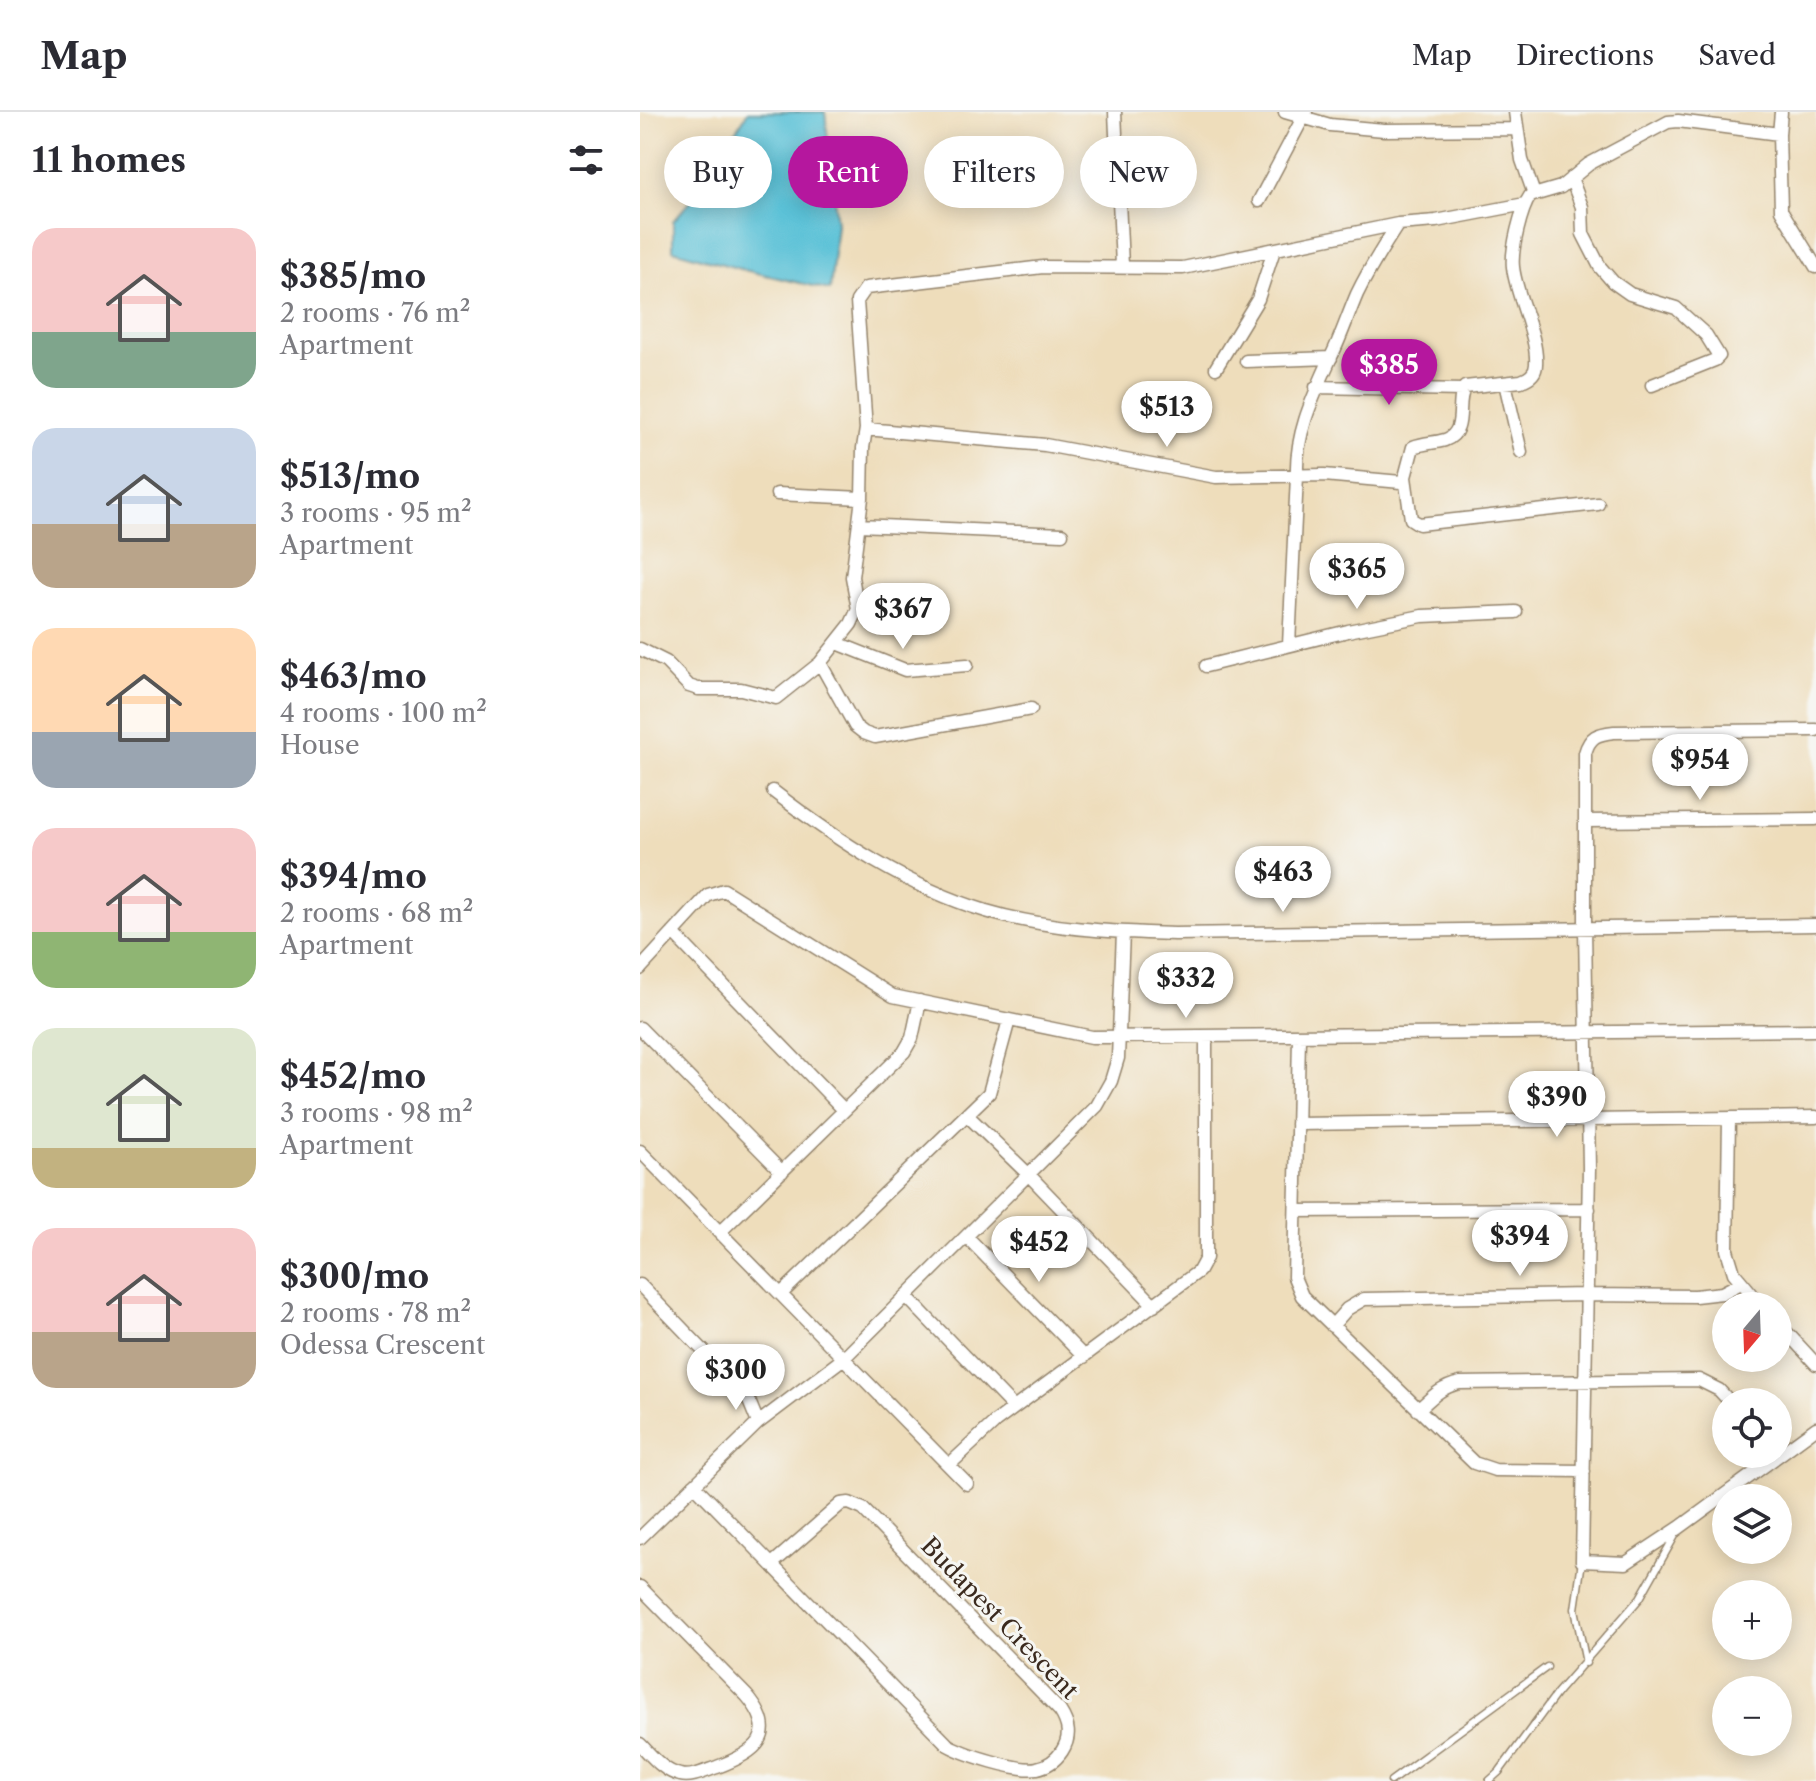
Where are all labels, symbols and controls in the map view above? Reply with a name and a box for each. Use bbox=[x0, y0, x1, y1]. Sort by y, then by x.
text: Map bbox=[40, 32, 128, 79]
text: Map bbox=[1412, 38, 1472, 72]
text: Directions bbox=[1516, 38, 1654, 72]
text: Saved bbox=[1698, 38, 1776, 72]
chip: Buy bbox=[664, 136, 772, 208]
chip: Rent bbox=[788, 136, 908, 208]
chip: Filters bbox=[924, 136, 1064, 208]
chip: New bbox=[1080, 136, 1197, 208]
icon: filters bbox=[564, 138, 608, 182]
text: 11 homes bbox=[32, 139, 186, 181]
text: $385/mo bbox=[280, 255, 426, 297]
icon: home bbox=[96, 260, 192, 356]
text: 2 rooms · 76 m² bbox=[280, 297, 470, 329]
text: Apartment bbox=[280, 329, 413, 361]
pin: $385 bbox=[1342, 339, 1436, 407]
text: $385 bbox=[1359, 349, 1419, 381]
pin: $513 bbox=[1120, 381, 1214, 449]
text: $513 bbox=[1139, 391, 1195, 423]
text: $513/mo bbox=[280, 455, 420, 497]
icon: home bbox=[96, 460, 192, 556]
text: 3 rooms · 95 m² bbox=[280, 497, 472, 529]
text: Apartment bbox=[280, 529, 413, 561]
pin: $365 bbox=[1310, 543, 1404, 611]
text: $365 bbox=[1327, 553, 1387, 585]
pin: $367 bbox=[856, 583, 950, 651]
text: $367 bbox=[874, 593, 932, 625]
text: $463/mo bbox=[280, 655, 427, 697]
icon: home bbox=[96, 660, 192, 756]
text: 4 rooms · 100 m² bbox=[280, 697, 487, 729]
text: House bbox=[280, 729, 360, 761]
pin: $954 bbox=[1653, 734, 1747, 802]
text: $954 bbox=[1670, 744, 1730, 776]
pin: $463 bbox=[1236, 846, 1330, 914]
text: $394/mo bbox=[280, 855, 427, 897]
text: $463 bbox=[1253, 856, 1313, 888]
icon: home bbox=[96, 860, 192, 956]
text: 2 rooms · 68 m² bbox=[280, 897, 473, 929]
text: Apartment bbox=[280, 929, 413, 961]
pin: $332 bbox=[1139, 952, 1233, 1020]
text: $332 bbox=[1156, 962, 1216, 994]
text: $452/mo bbox=[280, 1055, 426, 1097]
icon: home bbox=[96, 1060, 192, 1156]
pin: $390 bbox=[1510, 1071, 1604, 1139]
text: $390 bbox=[1526, 1081, 1588, 1113]
text: 3 rooms · 98 m² bbox=[280, 1097, 473, 1129]
text: Apartment bbox=[280, 1129, 413, 1161]
pin: $394 bbox=[1473, 1210, 1567, 1278]
pin: $452 bbox=[992, 1216, 1086, 1284]
text: $394 bbox=[1490, 1220, 1550, 1252]
text: $452 bbox=[1009, 1226, 1069, 1258]
text: $300/mo bbox=[280, 1255, 429, 1297]
icon: home bbox=[96, 1260, 192, 1356]
north arrow bbox=[1712, 1292, 1792, 1372]
map controls bbox=[1712, 1292, 1792, 1756]
text: 2 rooms · 78 m² bbox=[280, 1297, 471, 1329]
text: Odessa Crescent bbox=[280, 1329, 485, 1361]
pin: $300 bbox=[689, 1344, 783, 1412]
text: $300 bbox=[705, 1354, 767, 1386]
button: locate bbox=[1712, 1388, 1792, 1468]
button: layers bbox=[1712, 1484, 1792, 1564]
street label: Budapest Crescent bbox=[915, 1531, 1085, 1705]
button: + bbox=[1712, 1580, 1792, 1660]
button: − bbox=[1712, 1676, 1792, 1756]

